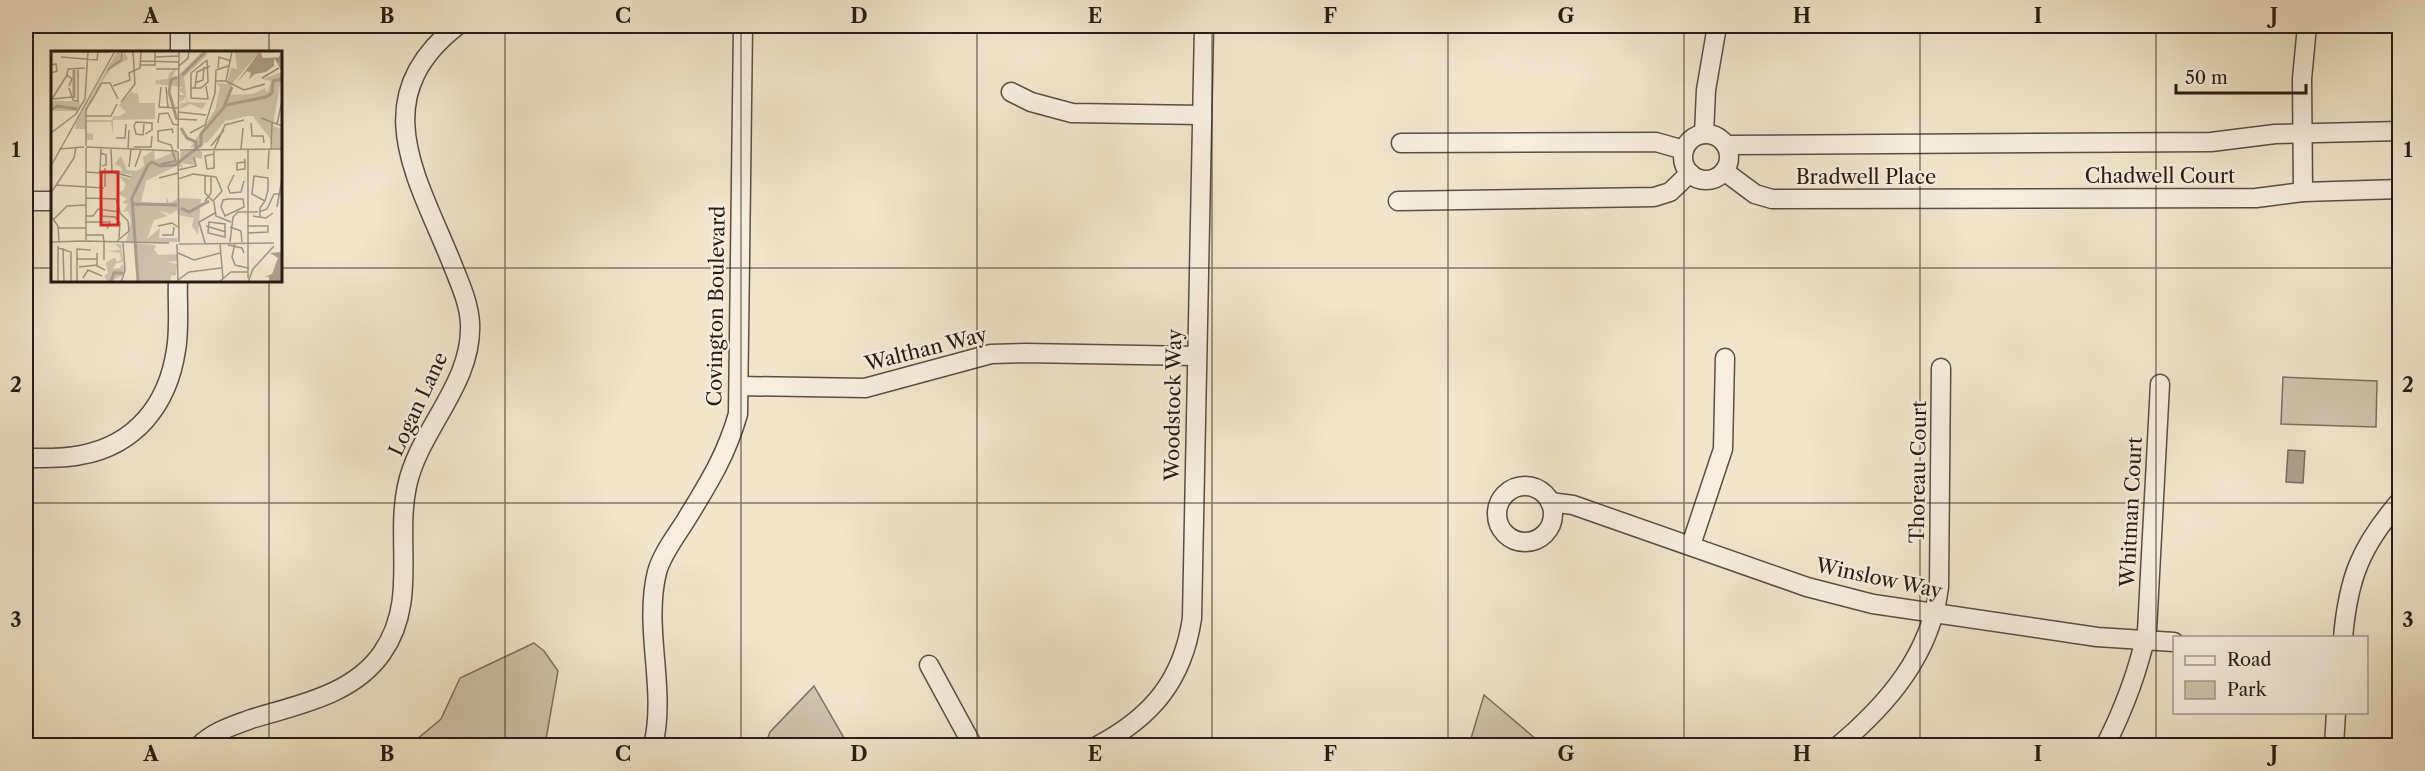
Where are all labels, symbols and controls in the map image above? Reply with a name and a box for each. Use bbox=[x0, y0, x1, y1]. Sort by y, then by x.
text: A bbox=[142, 4, 159, 28]
text: B bbox=[380, 4, 395, 28]
text: C bbox=[615, 4, 631, 28]
text: D bbox=[850, 4, 868, 28]
text: E bbox=[1088, 4, 1102, 28]
text: F bbox=[1323, 4, 1337, 28]
text: G bbox=[1558, 4, 1575, 28]
text: H bbox=[1793, 4, 1811, 28]
text: I bbox=[2034, 4, 2042, 28]
text: J bbox=[2266, 4, 2278, 28]
inset map bbox=[51, 51, 282, 282]
scale bar bbox=[2176, 57, 2306, 95]
text: 50 m bbox=[2185, 67, 2228, 89]
text: 1 bbox=[12, 138, 21, 162]
text: 1 bbox=[2404, 138, 2413, 162]
street label: Chadwell Court bbox=[2085, 164, 2235, 188]
street label: Bradwell Place bbox=[1796, 165, 1936, 189]
street label: Covington Boulevard bbox=[702, 205, 730, 407]
street label: Walthan Way bbox=[861, 322, 990, 376]
street label: Woodstock Way bbox=[1160, 328, 1186, 482]
street label: Logan Lane bbox=[384, 348, 452, 460]
text: 2 bbox=[10, 373, 22, 397]
text: 2 bbox=[2402, 373, 2414, 397]
street label: Thoreau Court bbox=[1905, 400, 1931, 544]
street label: Whitman Court bbox=[2115, 436, 2147, 589]
street label: Winslow Way bbox=[1813, 553, 1945, 603]
text: 3 bbox=[10, 608, 22, 632]
text: 3 bbox=[2402, 608, 2414, 632]
legend bbox=[2173, 636, 2368, 714]
text: Road bbox=[2227, 649, 2272, 671]
text: Park bbox=[2227, 679, 2268, 701]
text: A bbox=[142, 742, 159, 766]
text: B bbox=[380, 742, 395, 766]
text: C bbox=[615, 742, 631, 766]
text: D bbox=[850, 742, 868, 766]
text: E bbox=[1088, 742, 1102, 766]
text: F bbox=[1323, 742, 1337, 766]
text: G bbox=[1558, 742, 1575, 766]
text: H bbox=[1793, 742, 1811, 766]
text: I bbox=[2034, 742, 2042, 766]
text: J bbox=[2266, 742, 2278, 766]

